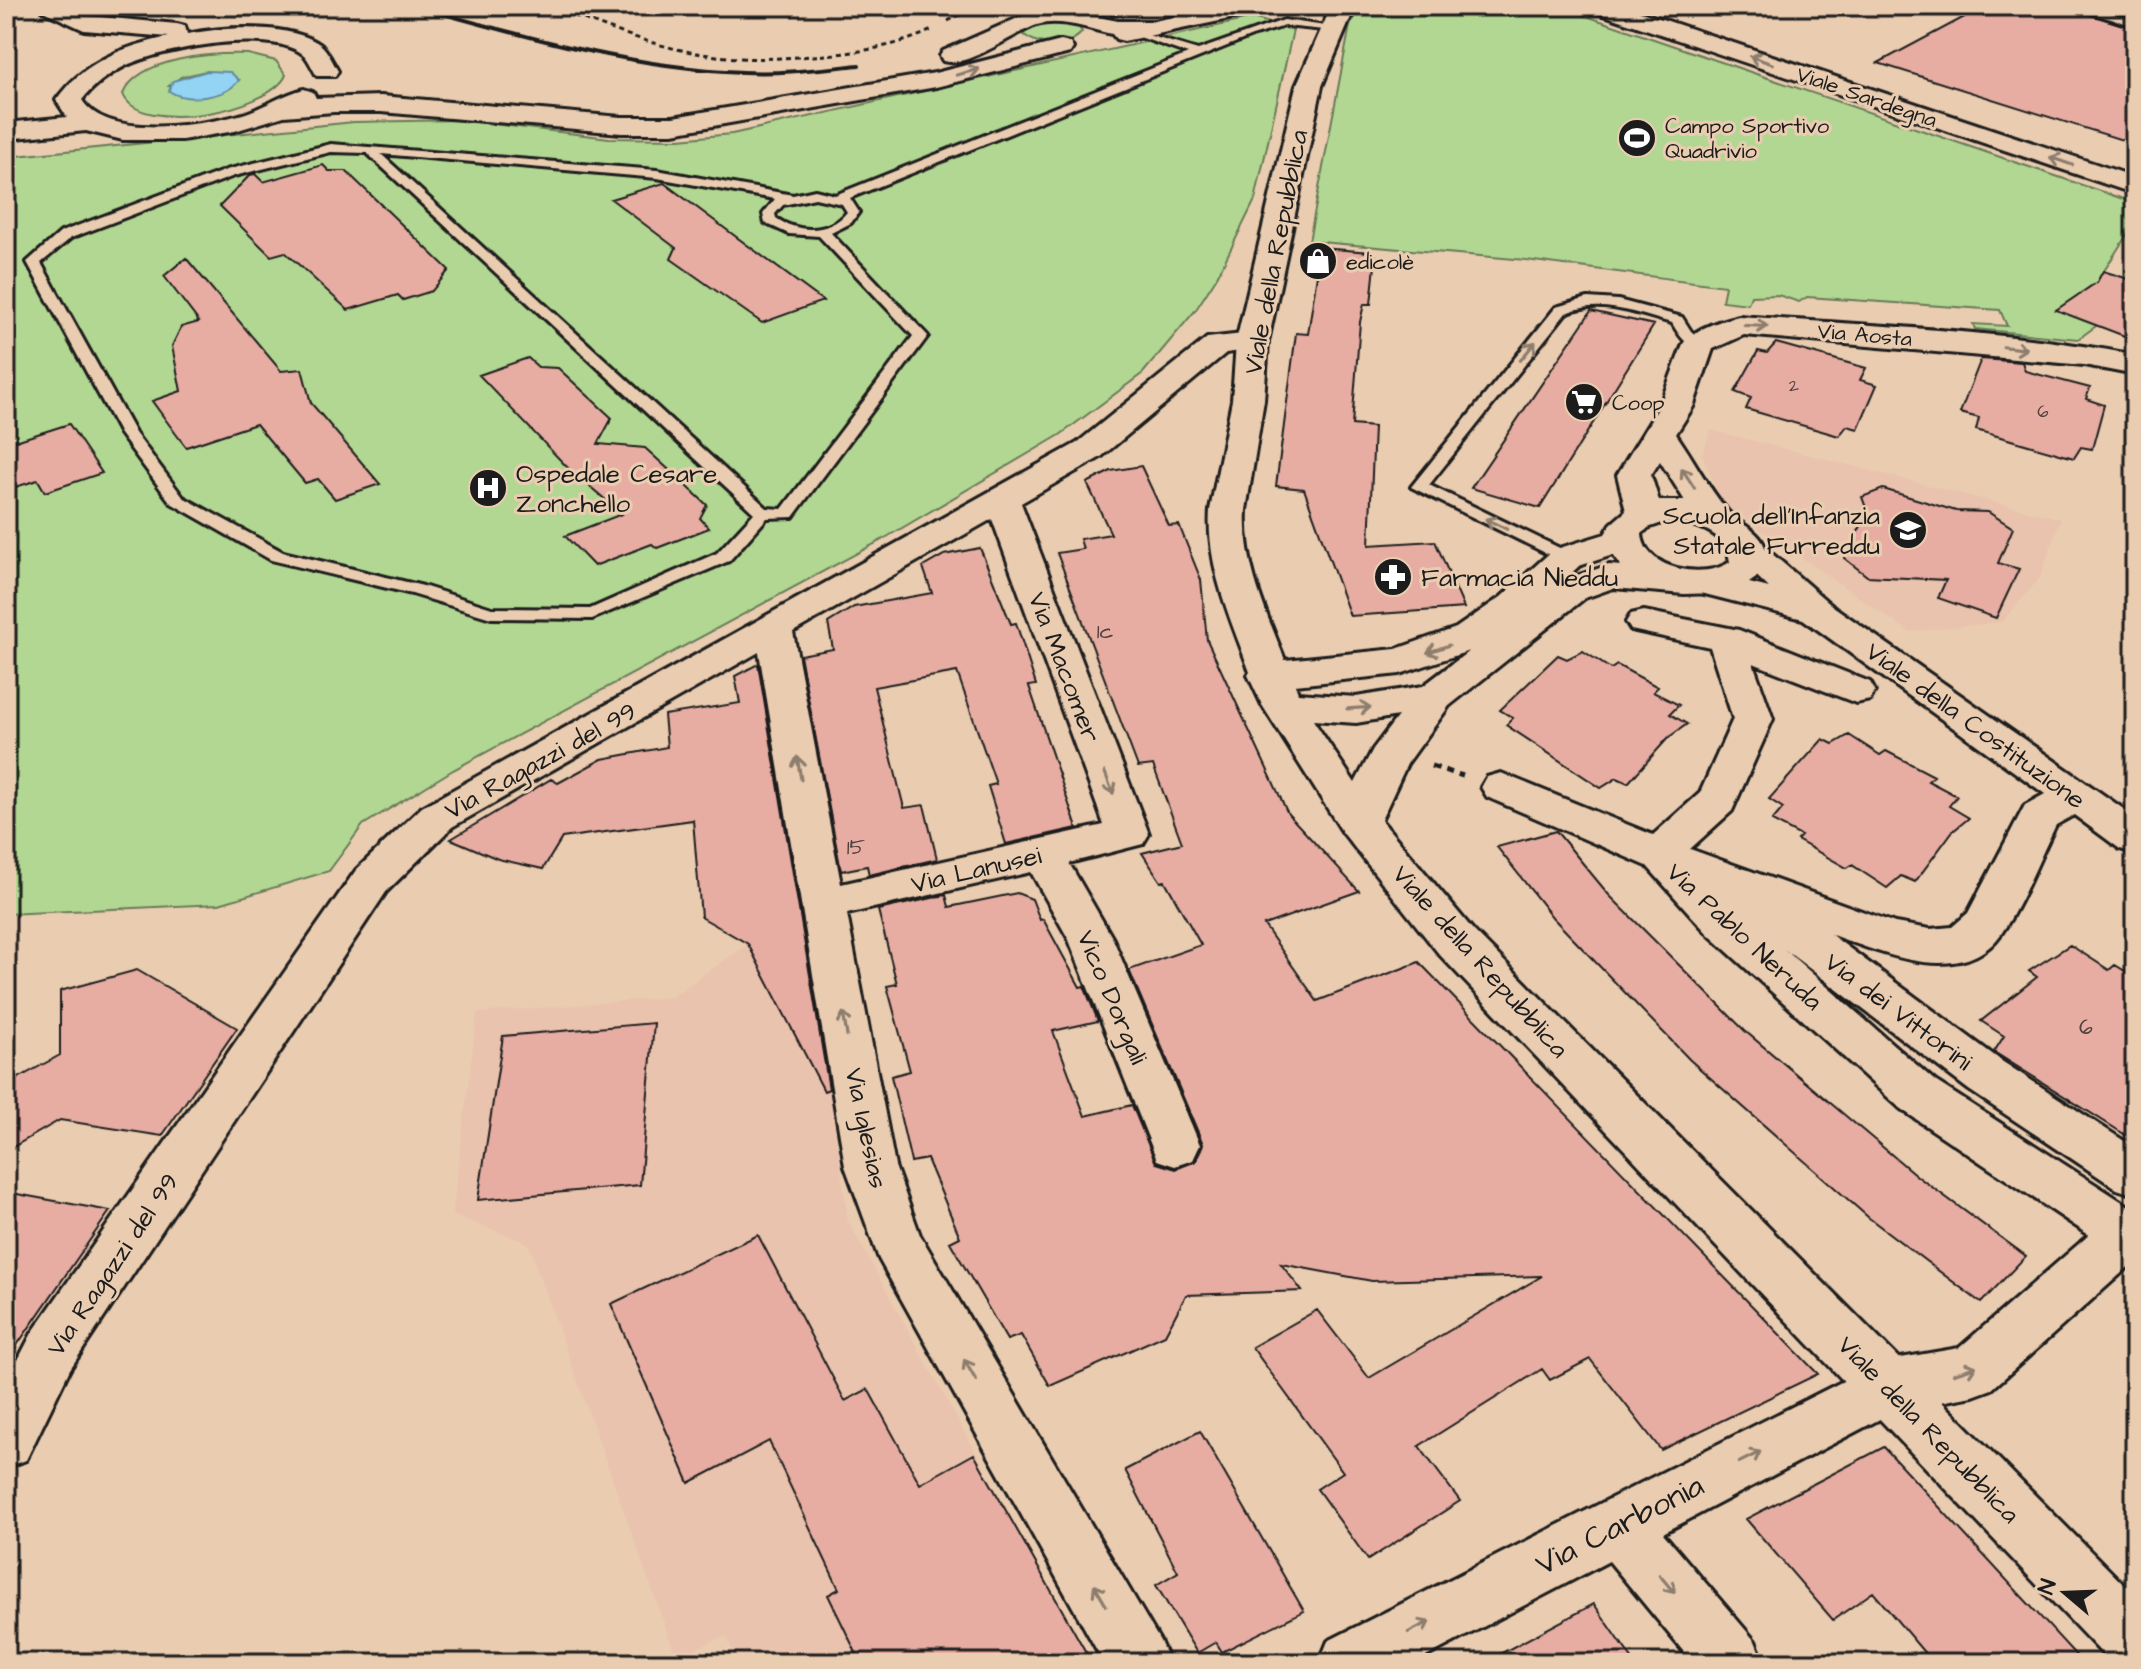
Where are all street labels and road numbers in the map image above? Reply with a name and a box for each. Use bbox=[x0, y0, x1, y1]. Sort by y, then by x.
street label: Viale Sardegna bbox=[1792, 59, 1941, 137]
street label: Viale della Repubblica bbox=[1235, 127, 1317, 378]
street label: Via Aosta bbox=[1816, 316, 1913, 355]
street label: Via Macomer bbox=[1019, 587, 1109, 748]
street label: Viale della Costituzione bbox=[1858, 634, 2093, 818]
street label: Via Ragazzi del 99 bbox=[438, 693, 644, 830]
street label: Via Lanusei bbox=[908, 838, 1045, 902]
street label: Via Pablo Neruda bbox=[1658, 855, 1830, 1019]
street label: Viale della Repubblica bbox=[1384, 857, 1577, 1066]
street label: Vico Dorgali bbox=[1066, 925, 1156, 1071]
street label: Via dei Vittorini bbox=[1817, 944, 1980, 1079]
street label: Via Iglesias bbox=[834, 1064, 896, 1192]
street label: Via Ragazzi del 99 bbox=[38, 1166, 189, 1364]
street label: Viale della Repubblica bbox=[1829, 1328, 2028, 1532]
street label: Via Carbonia bbox=[1528, 1464, 1712, 1587]

